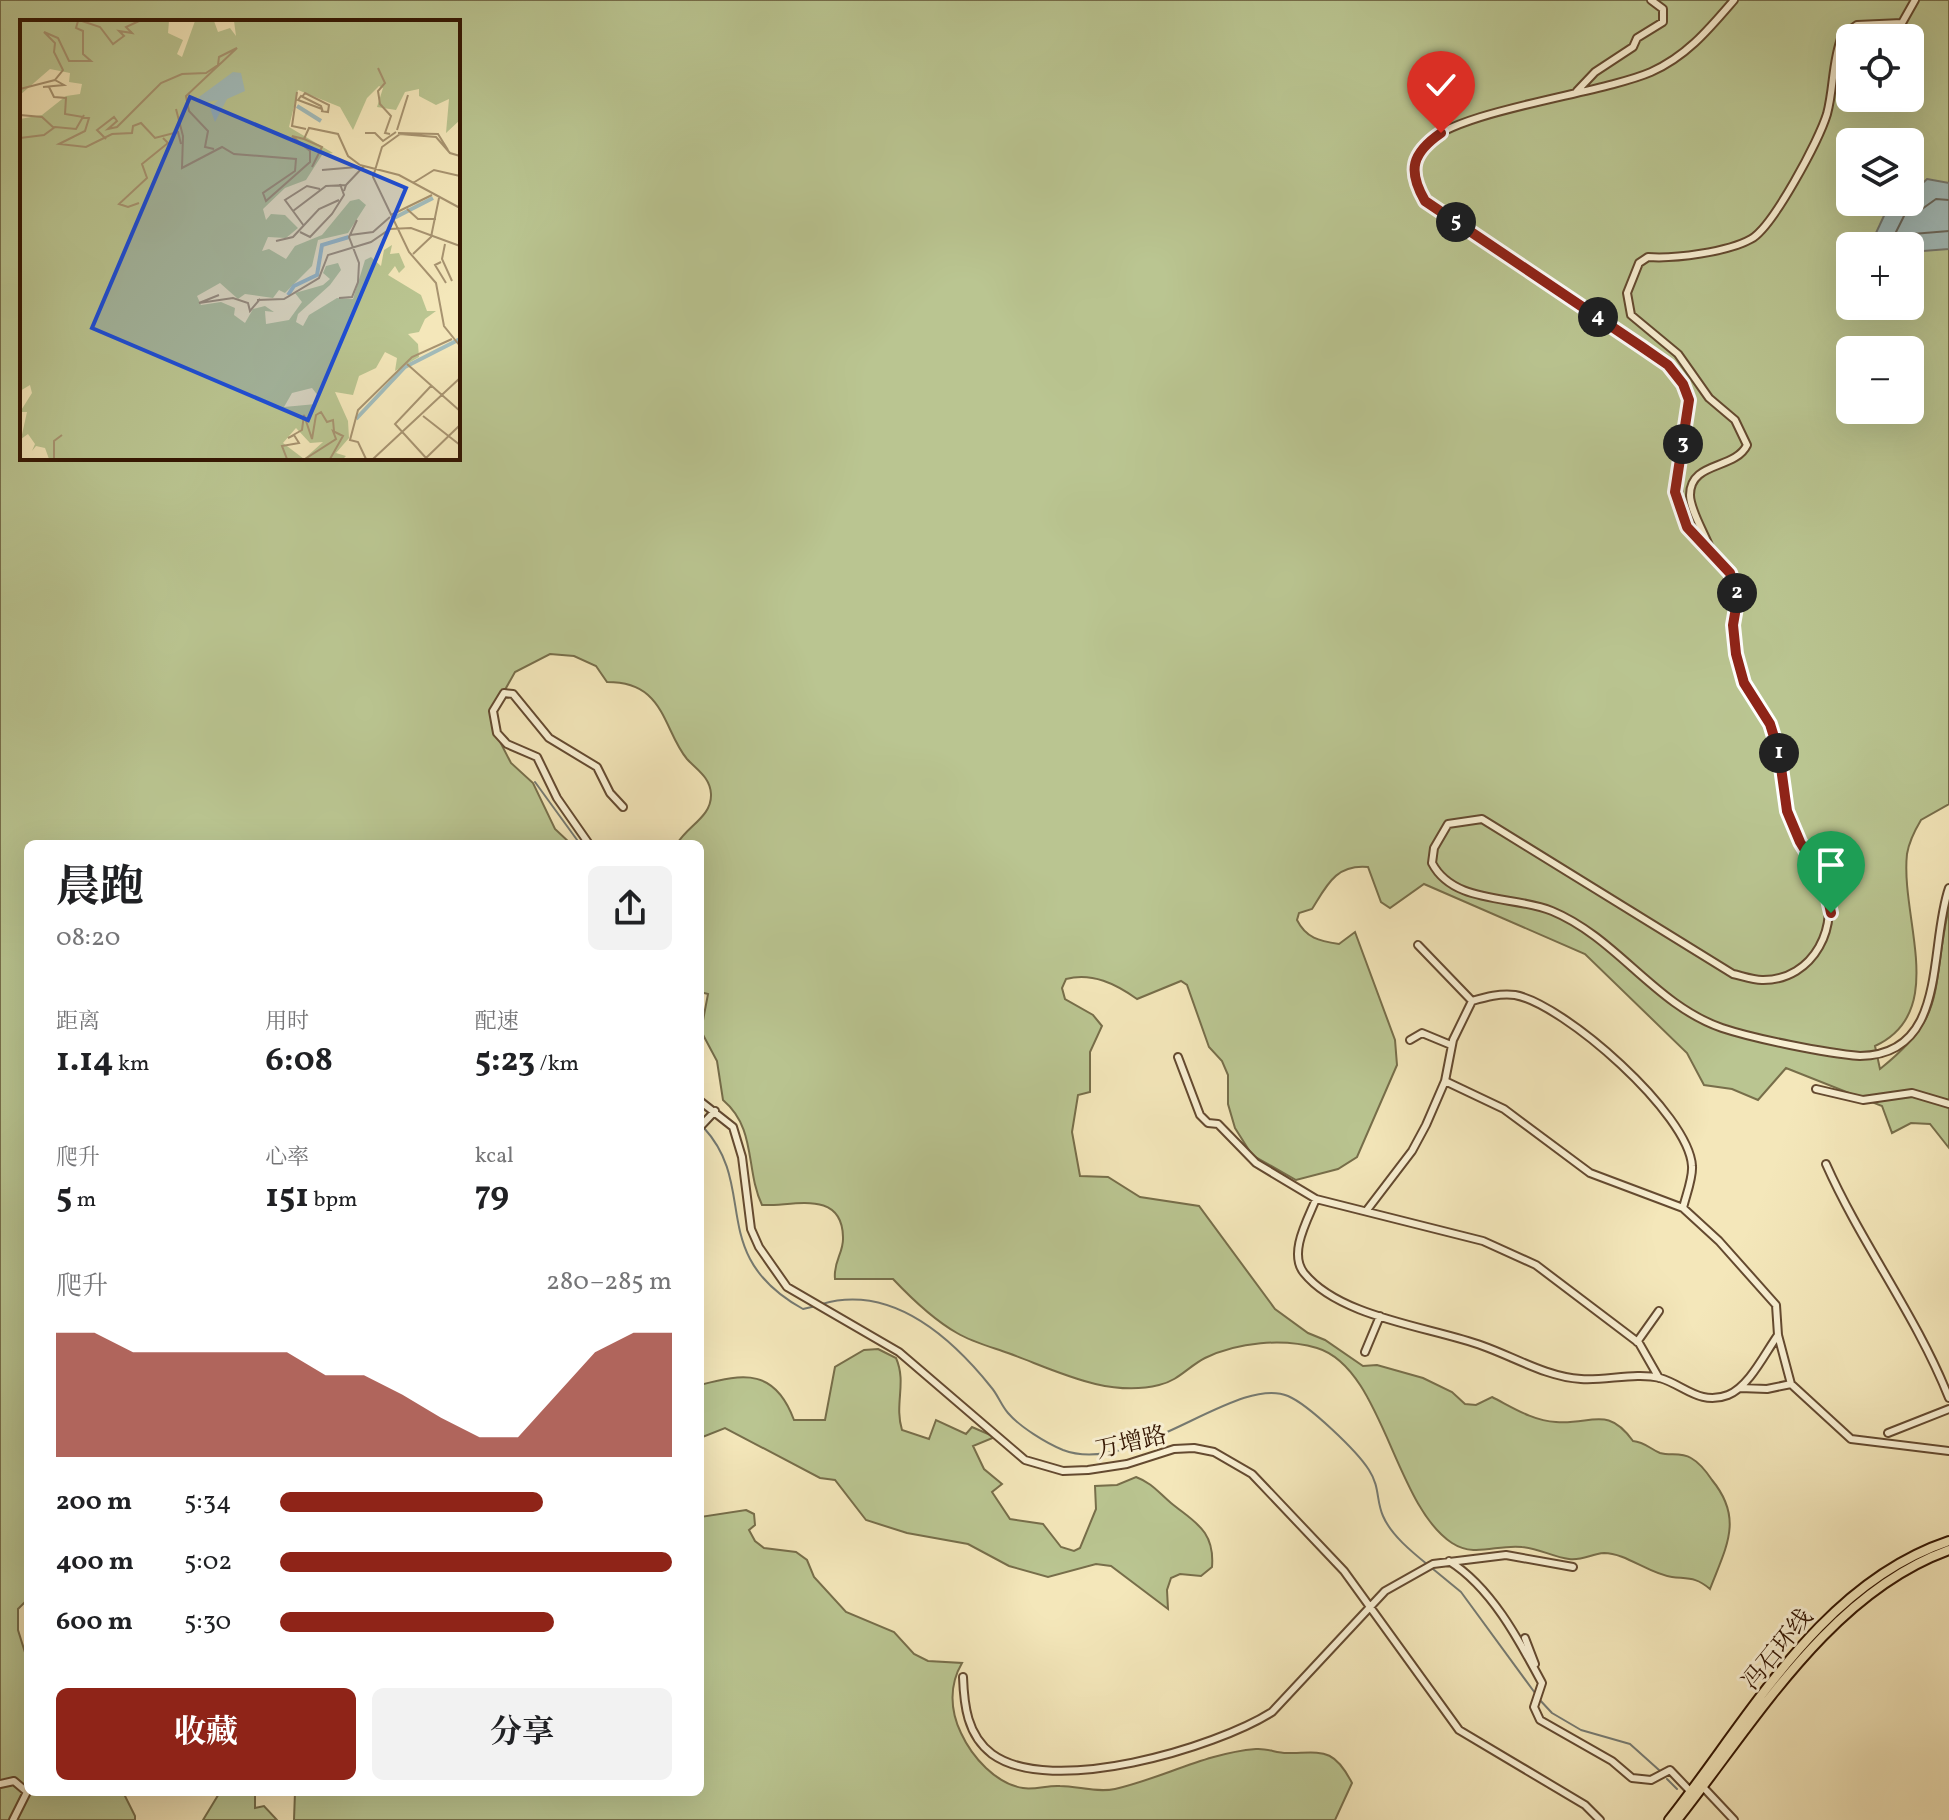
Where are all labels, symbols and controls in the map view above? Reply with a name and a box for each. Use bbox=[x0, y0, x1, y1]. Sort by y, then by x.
inset map bbox=[20, 20, 460, 460]
map controls bbox=[1836, 24, 1924, 424]
button: locate bbox=[1836, 24, 1924, 112]
pin bbox=[1407, 51, 1475, 133]
icon: check bbox=[1419, 63, 1463, 107]
button: layers bbox=[1836, 128, 1924, 216]
pin: 5 bbox=[1436, 202, 1476, 242]
text: 5 bbox=[1451, 206, 1461, 237]
button: + bbox=[1836, 232, 1924, 320]
pin: 4 bbox=[1578, 297, 1618, 337]
text: 4 bbox=[1591, 301, 1605, 332]
button: − bbox=[1836, 336, 1924, 424]
pin: 3 bbox=[1663, 424, 1703, 464]
text: 3 bbox=[1677, 428, 1689, 459]
pin: 2 bbox=[1717, 573, 1757, 613]
text: 2 bbox=[1731, 577, 1743, 608]
pin: 1 bbox=[1759, 733, 1799, 773]
text: 1 bbox=[1775, 737, 1783, 768]
pin bbox=[1797, 831, 1865, 913]
icon: arrive bbox=[1809, 843, 1853, 887]
text: 晨跑 bbox=[56, 859, 144, 920]
button: share bbox=[588, 866, 672, 950]
text: 08:20 bbox=[56, 920, 120, 956]
text: 距离 bbox=[56, 1007, 100, 1038]
text: 用时 bbox=[265, 1007, 309, 1038]
text: 配速 bbox=[475, 1007, 519, 1038]
text: 1.14 bbox=[56, 1038, 114, 1085]
text: 6:08 bbox=[265, 1038, 333, 1085]
text: 5:23 bbox=[475, 1038, 535, 1085]
text: km bbox=[114, 1049, 149, 1080]
text: /km bbox=[535, 1049, 579, 1080]
text: kcal bbox=[475, 1141, 514, 1172]
text: 爬升 bbox=[56, 1143, 100, 1174]
text: 心率 bbox=[265, 1143, 309, 1174]
text: 79 bbox=[475, 1172, 509, 1219]
text: 5 bbox=[56, 1174, 72, 1221]
text: 151 bbox=[265, 1174, 309, 1221]
text: m bbox=[72, 1185, 96, 1216]
text: bpm bbox=[309, 1185, 358, 1216]
text: 280–285 m bbox=[546, 1264, 672, 1300]
text: 爬升 bbox=[56, 1269, 108, 1305]
street label: 万增路 bbox=[1093, 1419, 1170, 1469]
text: 200 m bbox=[56, 1484, 132, 1520]
text: 5:34 bbox=[184, 1484, 232, 1520]
text: 400 m bbox=[56, 1544, 134, 1580]
text: 5:02 bbox=[184, 1544, 232, 1580]
street label: 冯石环线 bbox=[1735, 1602, 1822, 1698]
text: 600 m bbox=[56, 1604, 133, 1640]
text: 5:30 bbox=[184, 1604, 231, 1640]
button: 收藏 bbox=[56, 1688, 356, 1780]
button: 分享 bbox=[372, 1688, 672, 1780]

